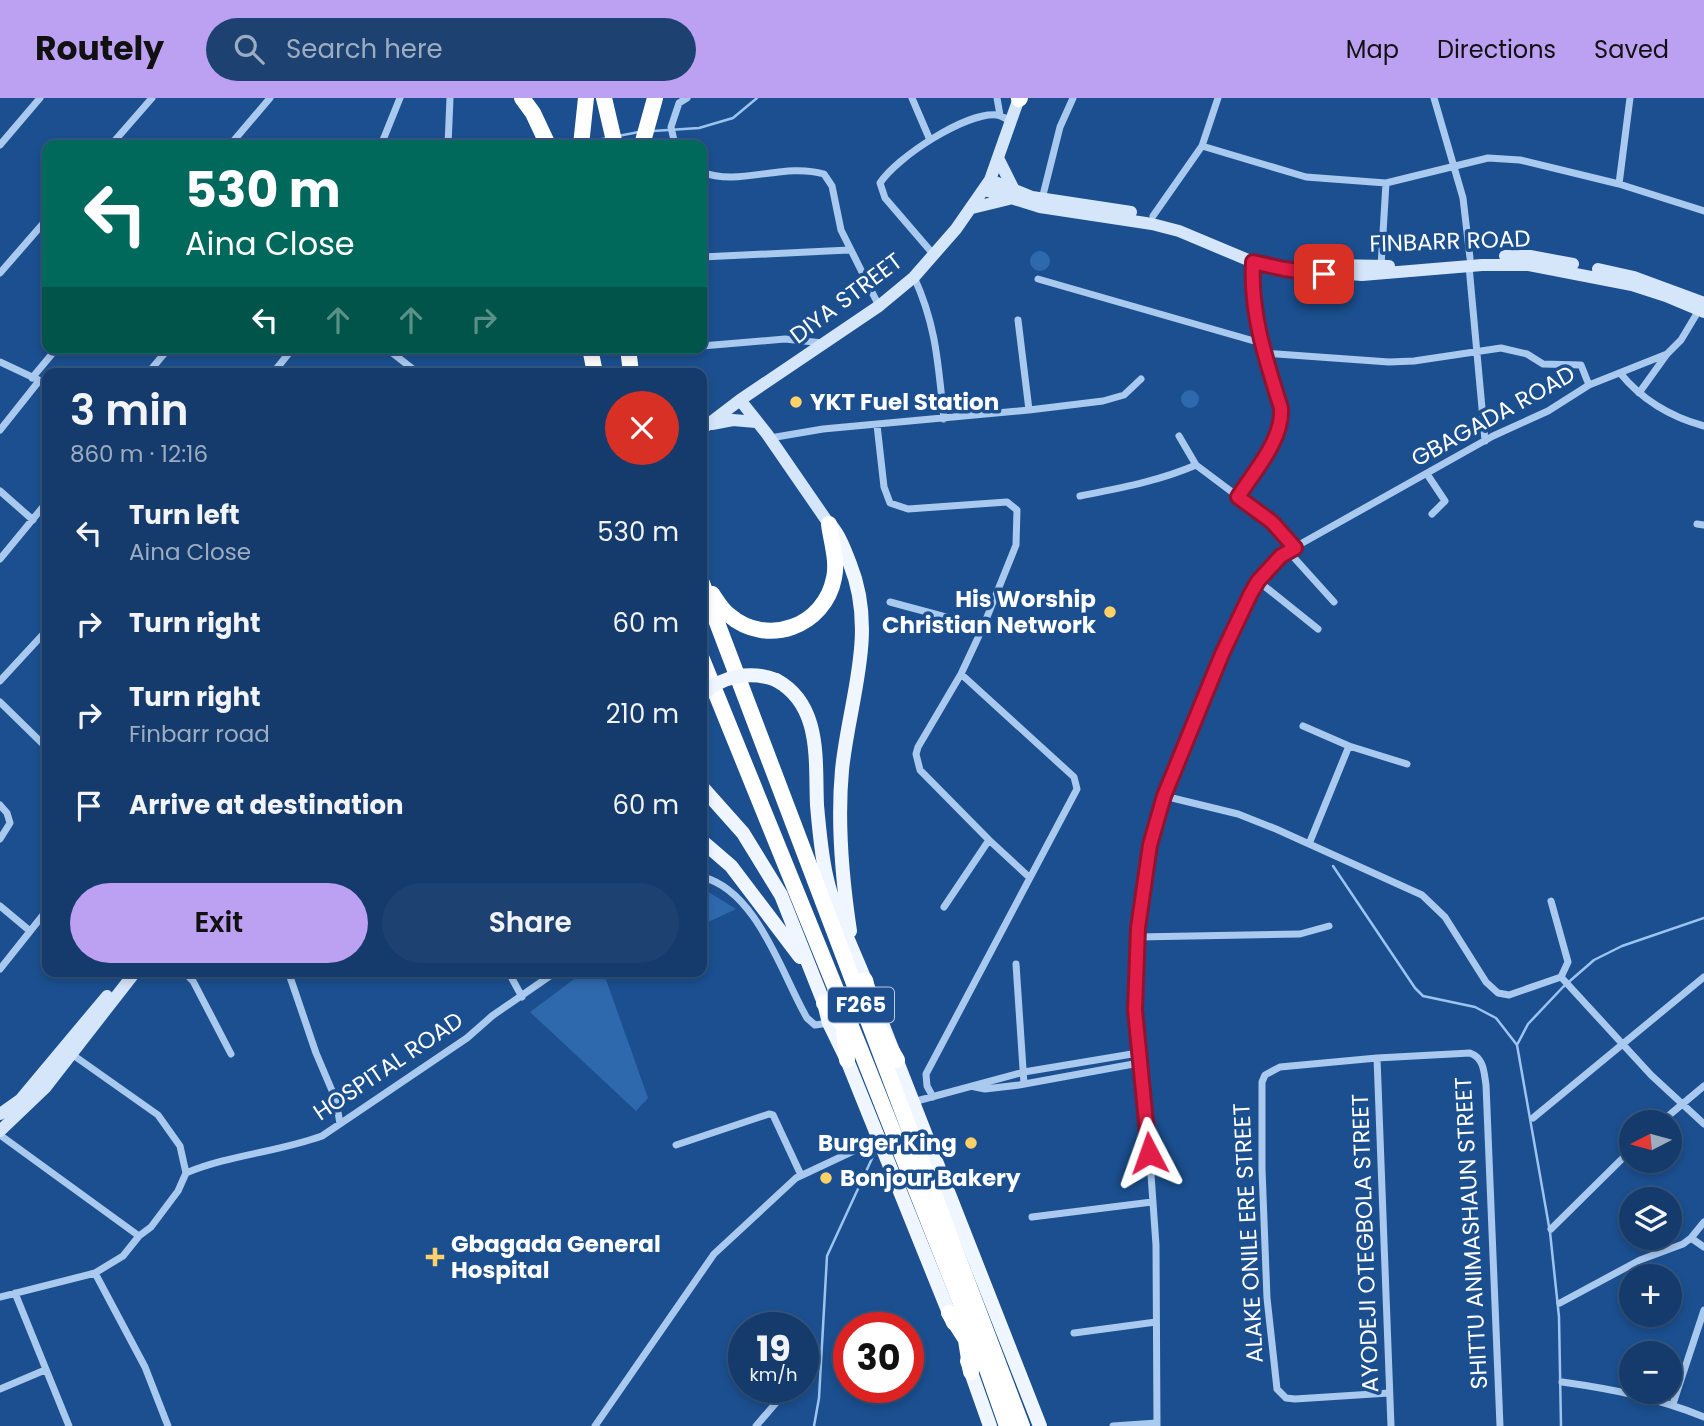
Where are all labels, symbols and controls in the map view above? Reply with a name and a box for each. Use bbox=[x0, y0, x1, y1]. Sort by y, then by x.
search box bbox=[206, 18, 696, 81]
text: Routely bbox=[35, 25, 164, 72]
icon: search bbox=[230, 30, 268, 68]
text: Search here bbox=[286, 31, 443, 67]
text: Map bbox=[1346, 33, 1399, 66]
text: Directions bbox=[1437, 33, 1556, 66]
text: Saved bbox=[1594, 33, 1669, 66]
text: 530 m bbox=[185, 156, 341, 224]
icon: left bbox=[70, 168, 161, 259]
text: Aina Close bbox=[185, 221, 355, 266]
street label: FINBARR ROAD bbox=[1369, 222, 1531, 260]
pin bbox=[1294, 244, 1354, 304]
street label: DIYA STREET bbox=[783, 245, 909, 351]
icon: arrive bbox=[1305, 255, 1343, 293]
icon: left bbox=[246, 301, 284, 339]
icon: ahead bbox=[319, 301, 357, 339]
icon: ahead bbox=[392, 301, 430, 339]
icon: right bbox=[465, 301, 503, 339]
street label: GBAGADA ROAD bbox=[1405, 358, 1581, 474]
text: 3 min bbox=[70, 381, 189, 440]
place label: YKT Fuel Station bbox=[810, 386, 999, 418]
button: close bbox=[605, 391, 679, 465]
marker: YKT Fuel Station bbox=[788, 394, 804, 410]
text: 860 m · 12:16 bbox=[70, 438, 208, 470]
text: Turn left bbox=[129, 497, 240, 533]
icon: left bbox=[70, 514, 108, 552]
text: 530 m bbox=[597, 514, 679, 550]
text: Aina Close bbox=[129, 536, 251, 568]
place label: His Worship Christian Network bbox=[882, 583, 1097, 641]
marker: His Worship Christian Network bbox=[1102, 604, 1118, 620]
icon: right bbox=[70, 605, 108, 643]
text: Turn right bbox=[129, 605, 261, 641]
text: 60 m bbox=[612, 605, 679, 641]
text: Turn right bbox=[129, 679, 261, 715]
icon: right bbox=[70, 696, 108, 734]
text: 210 m bbox=[606, 696, 679, 732]
text: Finbarr road bbox=[129, 718, 270, 750]
icon: arrive bbox=[70, 787, 108, 825]
text: Arrive at destination bbox=[129, 787, 404, 823]
text: 60 m bbox=[612, 787, 679, 823]
button: Exit bbox=[70, 883, 368, 963]
button: Share bbox=[382, 883, 679, 963]
road number: F265 bbox=[828, 988, 894, 1023]
street label: HOSPITAL ROAD bbox=[307, 1004, 469, 1128]
street label: SHITTU ANIMASHAUN STREET bbox=[1447, 1076, 1495, 1390]
street label: AYODEJI OTEGBOLA STREET bbox=[1344, 1093, 1386, 1393]
street label: ALAKE ONILE ERE STREET bbox=[1225, 1102, 1271, 1364]
north arrow bbox=[1619, 1110, 1682, 1172]
map controls bbox=[1619, 1110, 1682, 1404]
position arrow bbox=[1112, 1116, 1186, 1190]
place label: Burger King bbox=[818, 1127, 957, 1159]
marker: Burger King bbox=[963, 1135, 979, 1151]
place label: Bonjour Bakery bbox=[840, 1162, 1021, 1194]
marker: Bonjour Bakery bbox=[818, 1170, 834, 1186]
button: layers bbox=[1619, 1187, 1682, 1250]
place label: Gbagada General Hospital bbox=[451, 1228, 661, 1286]
marker: Gbagada General Hospital bbox=[425, 1247, 445, 1267]
button: + bbox=[1619, 1264, 1682, 1327]
speed limit sign: 30 bbox=[833, 1312, 924, 1403]
text: 19 bbox=[756, 1324, 791, 1373]
button: − bbox=[1619, 1341, 1682, 1404]
text: km/h bbox=[750, 1362, 797, 1387]

